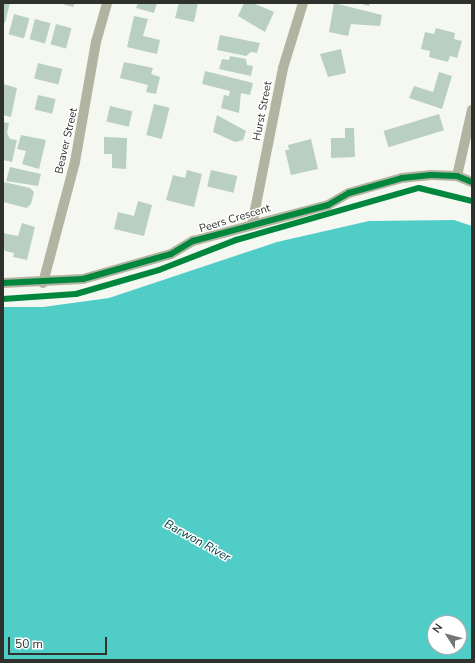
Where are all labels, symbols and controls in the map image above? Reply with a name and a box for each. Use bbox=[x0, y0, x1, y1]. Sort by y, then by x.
street label: Hurst Street bbox=[251, 80, 275, 142]
street label: Beaver Street bbox=[53, 107, 81, 175]
street label: Peers Crescent bbox=[198, 202, 272, 236]
water label: Barwon River bbox=[161, 517, 233, 565]
north arrow bbox=[427, 615, 467, 655]
text: N bbox=[429, 621, 446, 636]
scale bar bbox=[10, 629, 109, 655]
text: 50 m bbox=[15, 636, 43, 652]

